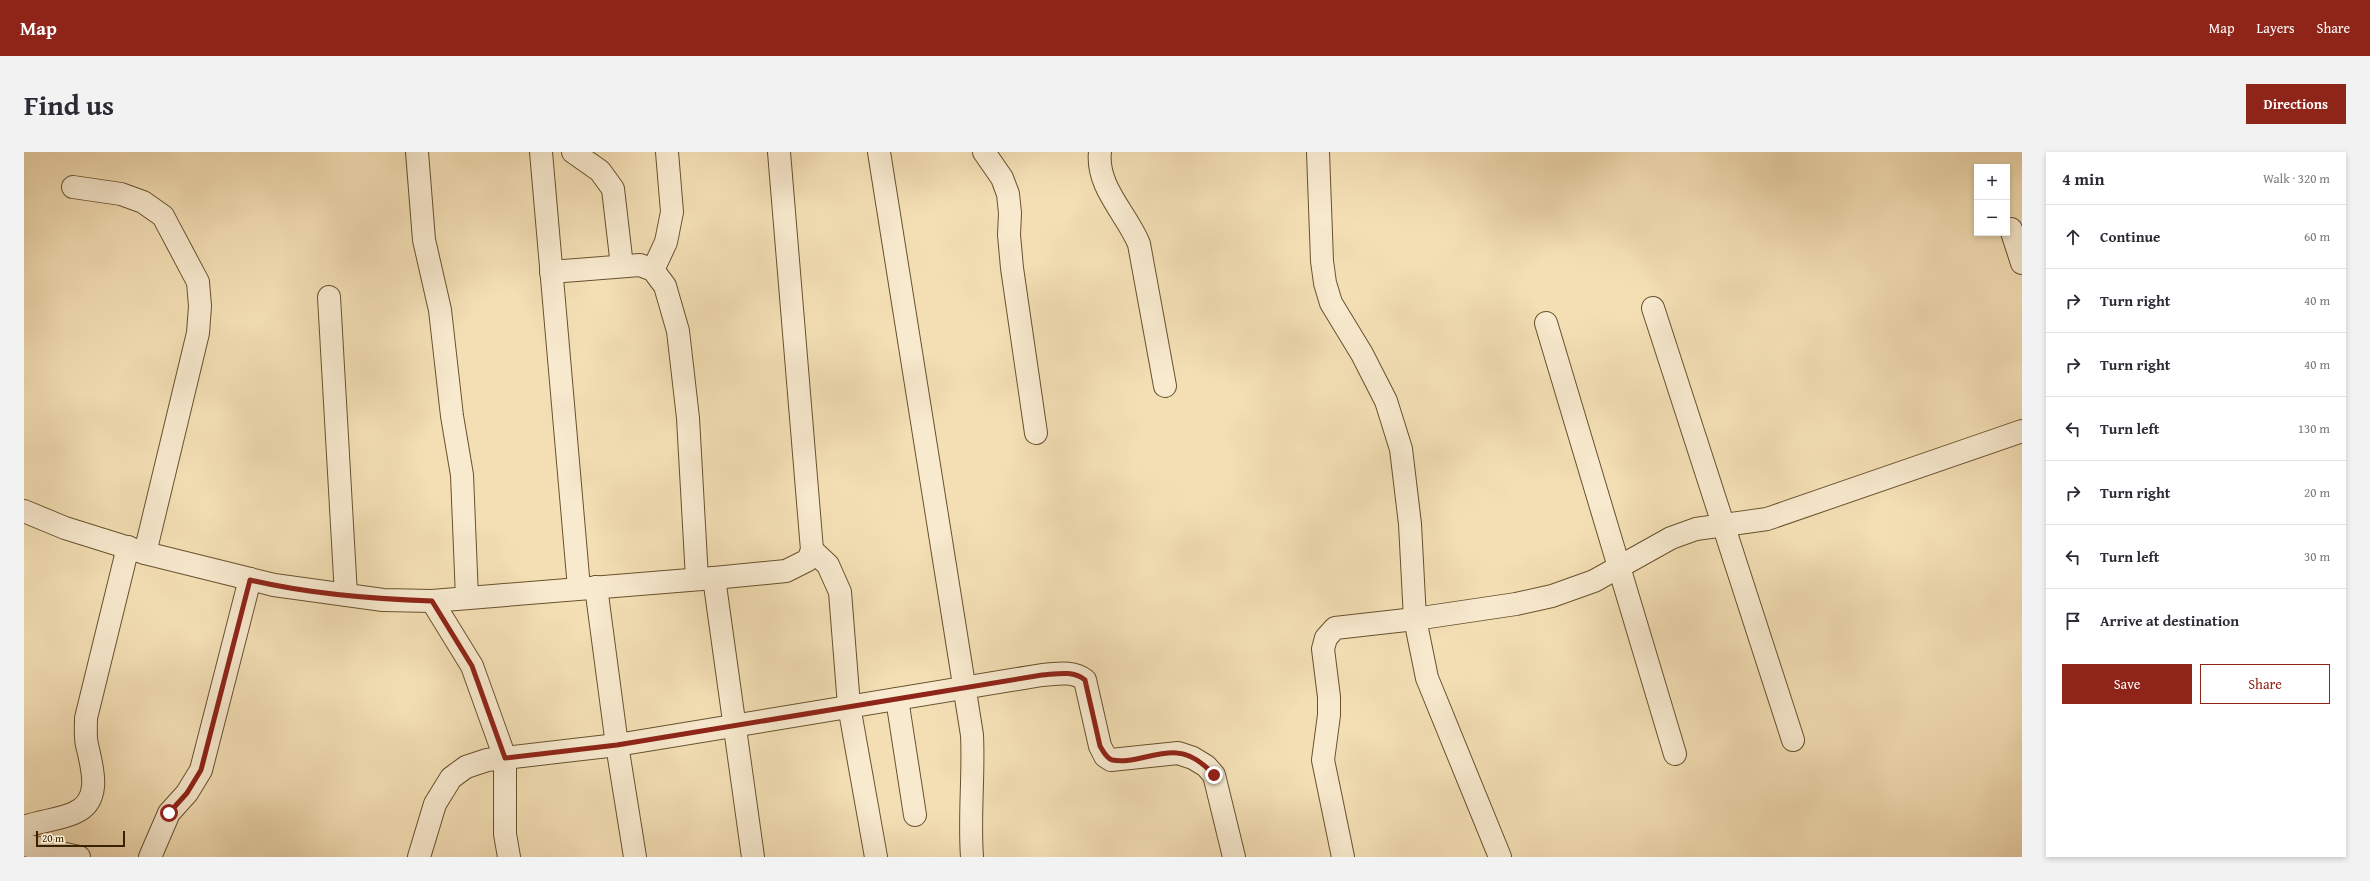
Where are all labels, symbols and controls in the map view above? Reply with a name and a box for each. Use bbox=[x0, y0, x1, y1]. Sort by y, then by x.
text: Map bbox=[20, 14, 57, 42]
text: Map bbox=[2209, 18, 2235, 38]
text: Layers bbox=[2257, 18, 2295, 38]
text: Share bbox=[2317, 18, 2350, 38]
text: Find us bbox=[24, 84, 114, 125]
button: Directions bbox=[2246, 84, 2346, 124]
map controls bbox=[1974, 164, 2010, 236]
button: + bbox=[1974, 164, 2010, 200]
text: 4 min bbox=[2062, 166, 2104, 191]
text: Walk · 320 m bbox=[2263, 169, 2330, 188]
button: − bbox=[1974, 200, 2010, 236]
icon: ahead bbox=[2062, 226, 2084, 248]
text: Continue bbox=[2100, 226, 2161, 247]
text: 60 m bbox=[2304, 227, 2330, 246]
icon: right bbox=[2062, 290, 2084, 312]
text: Turn right bbox=[2100, 290, 2171, 311]
text: 40 m bbox=[2304, 291, 2330, 310]
icon: right bbox=[2062, 354, 2084, 376]
text: Turn right bbox=[2100, 354, 2171, 375]
text: 40 m bbox=[2304, 355, 2330, 374]
icon: left bbox=[2062, 418, 2084, 440]
text: Turn left bbox=[2100, 418, 2159, 439]
text: 130 m bbox=[2298, 419, 2330, 438]
icon: right bbox=[2062, 482, 2084, 504]
text: Turn right bbox=[2100, 482, 2171, 503]
text: 20 m bbox=[2304, 483, 2330, 502]
icon: left bbox=[2062, 546, 2084, 568]
text: Turn left bbox=[2100, 546, 2159, 567]
text: 30 m bbox=[2304, 547, 2330, 566]
icon: arrive bbox=[2062, 610, 2084, 632]
text: Arrive at destination bbox=[2100, 610, 2239, 631]
button: Save bbox=[2062, 664, 2192, 704]
button: Share bbox=[2200, 664, 2330, 704]
route end bbox=[1205, 766, 1223, 784]
route start bbox=[160, 804, 178, 822]
scale bar bbox=[36, 829, 125, 848]
text: 20 m bbox=[42, 830, 64, 846]

